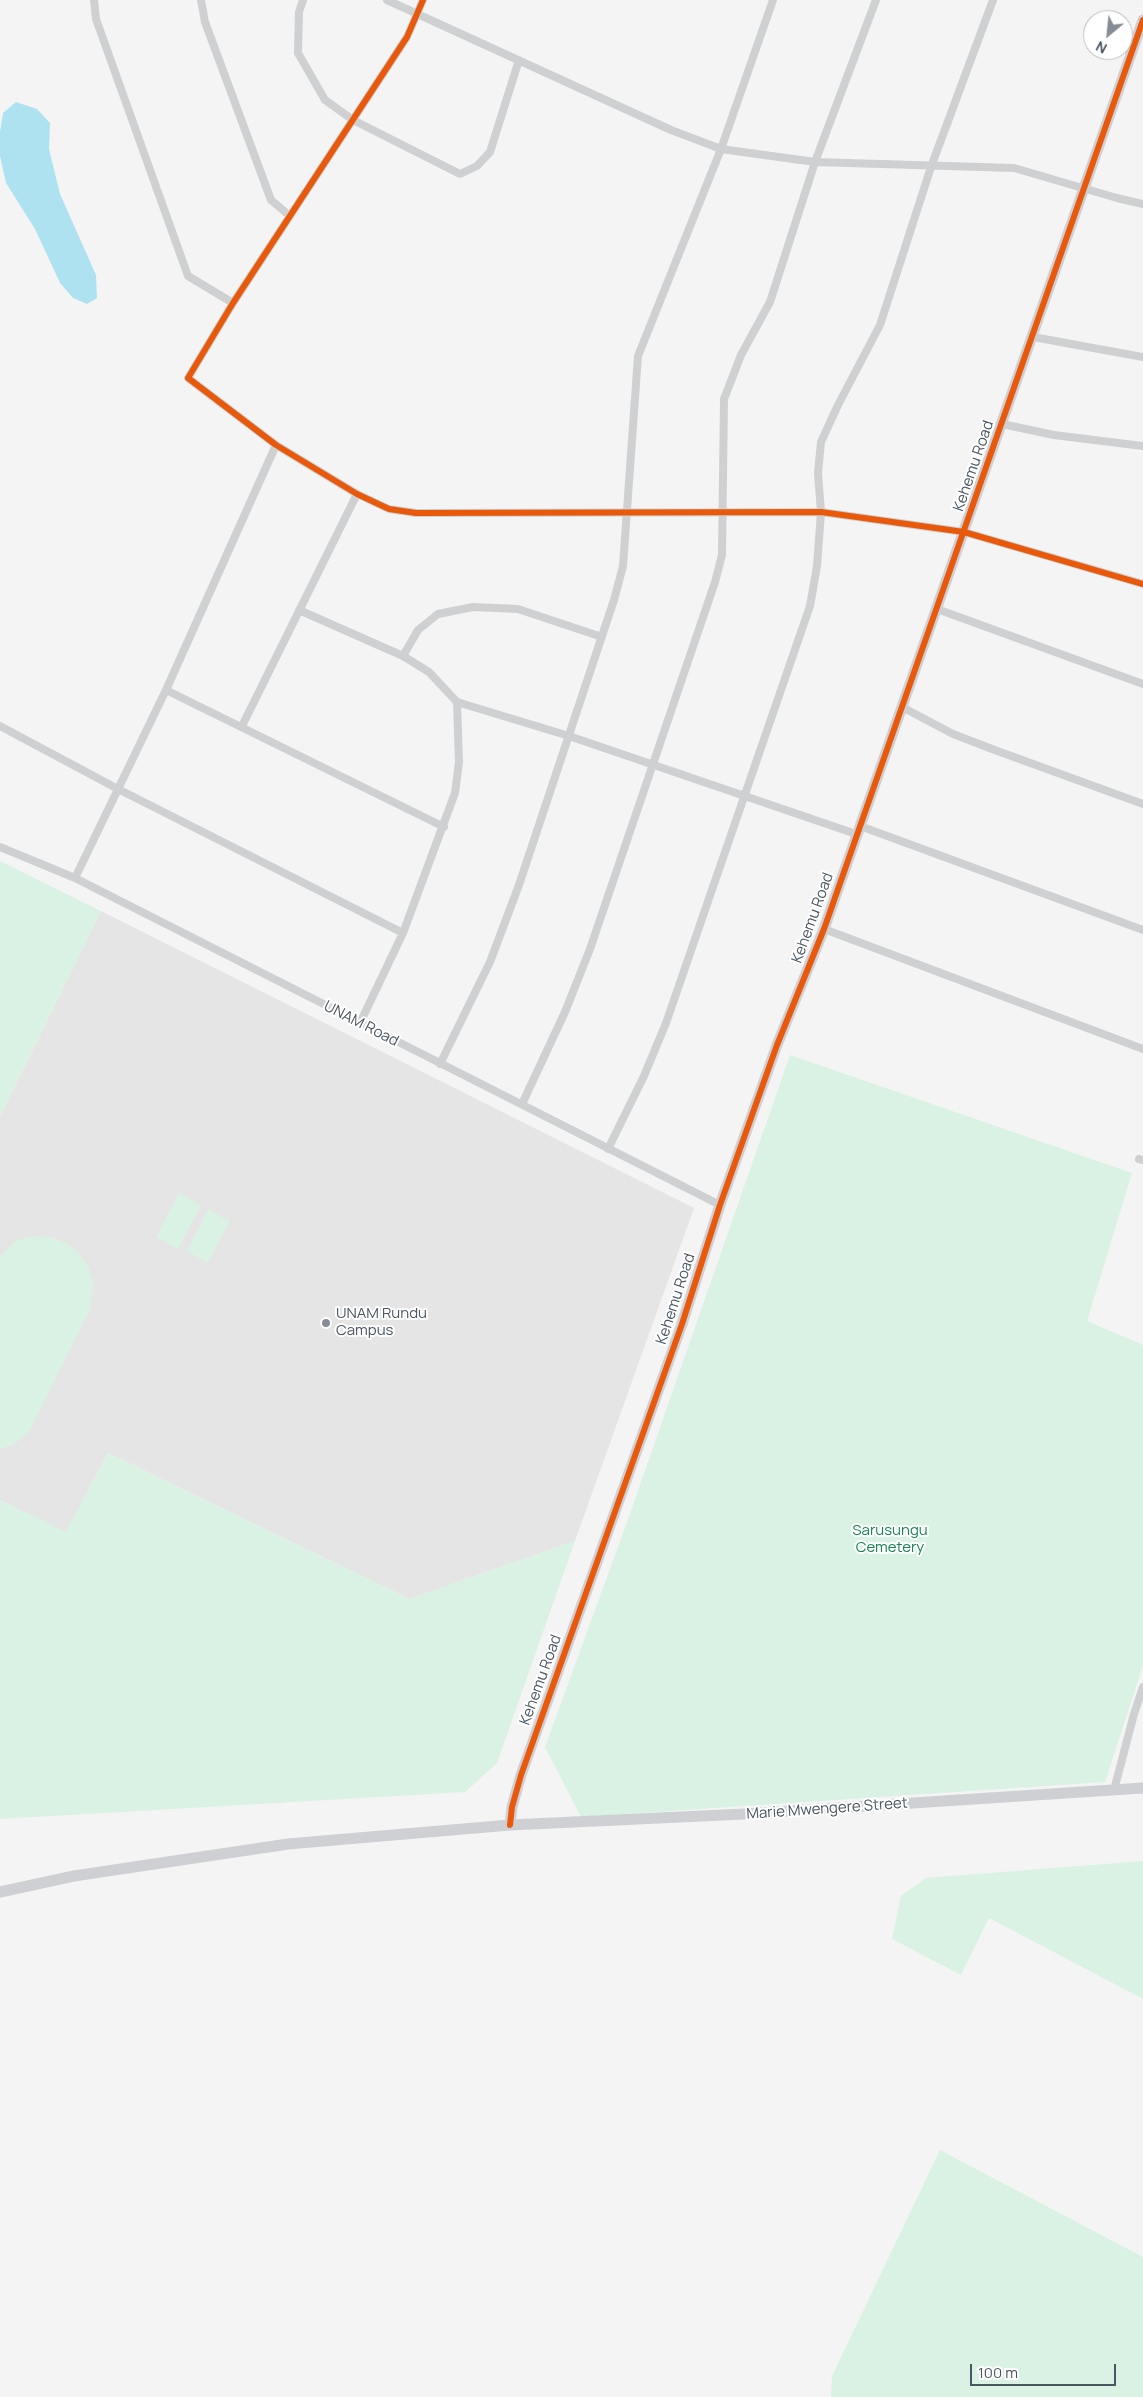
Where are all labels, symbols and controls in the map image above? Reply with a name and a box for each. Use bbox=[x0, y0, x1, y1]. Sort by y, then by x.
north arrow bbox=[1083, 10, 1133, 60]
text: N bbox=[1092, 37, 1110, 59]
street label: Kehemu Road bbox=[950, 418, 998, 514]
street label: Kehemu Road bbox=[788, 870, 838, 966]
street label: UNAM Road bbox=[321, 997, 401, 1051]
street label: Kehemu Road bbox=[653, 1251, 699, 1347]
place label: UNAM Rundu Campus bbox=[336, 1305, 427, 1340]
marker: UNAM Rundu Campus bbox=[320, 1317, 332, 1329]
park label: Sarusungu Cemetery bbox=[852, 1522, 928, 1557]
street label: Kehemu Road bbox=[516, 1632, 566, 1728]
street label: Marie Mwengere Street bbox=[746, 1794, 908, 1824]
scale bar bbox=[973, 2354, 1119, 2386]
text: 100 m bbox=[978, 2362, 1018, 2383]

